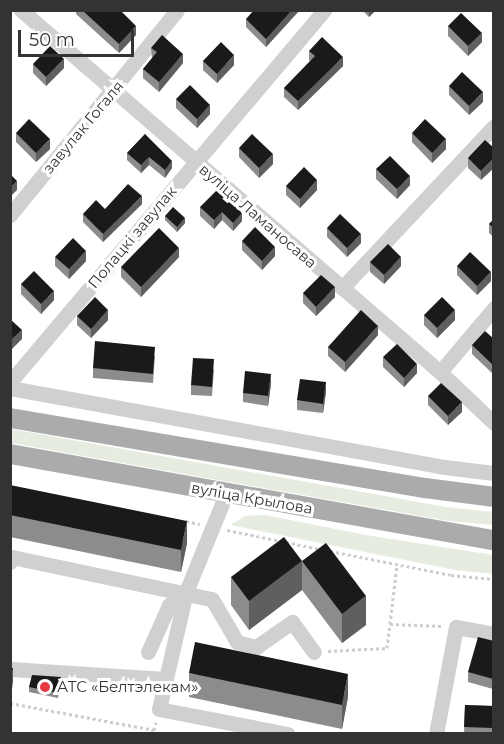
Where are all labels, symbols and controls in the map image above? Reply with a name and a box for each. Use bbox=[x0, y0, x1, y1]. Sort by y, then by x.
scale bar bbox=[21, 18, 136, 56]
text: 50 m bbox=[29, 29, 75, 51]
street label: завулак Гогаля bbox=[39, 77, 127, 177]
street label: вуліца Ламаносава bbox=[196, 160, 320, 272]
street label: Полацкі завулак bbox=[84, 182, 180, 292]
street label: вуліца Крылова bbox=[190, 478, 314, 518]
place label: АТС «Белтэлекам» bbox=[57, 678, 198, 696]
marker: АТС «Белтэлекам» bbox=[38, 680, 52, 694]

